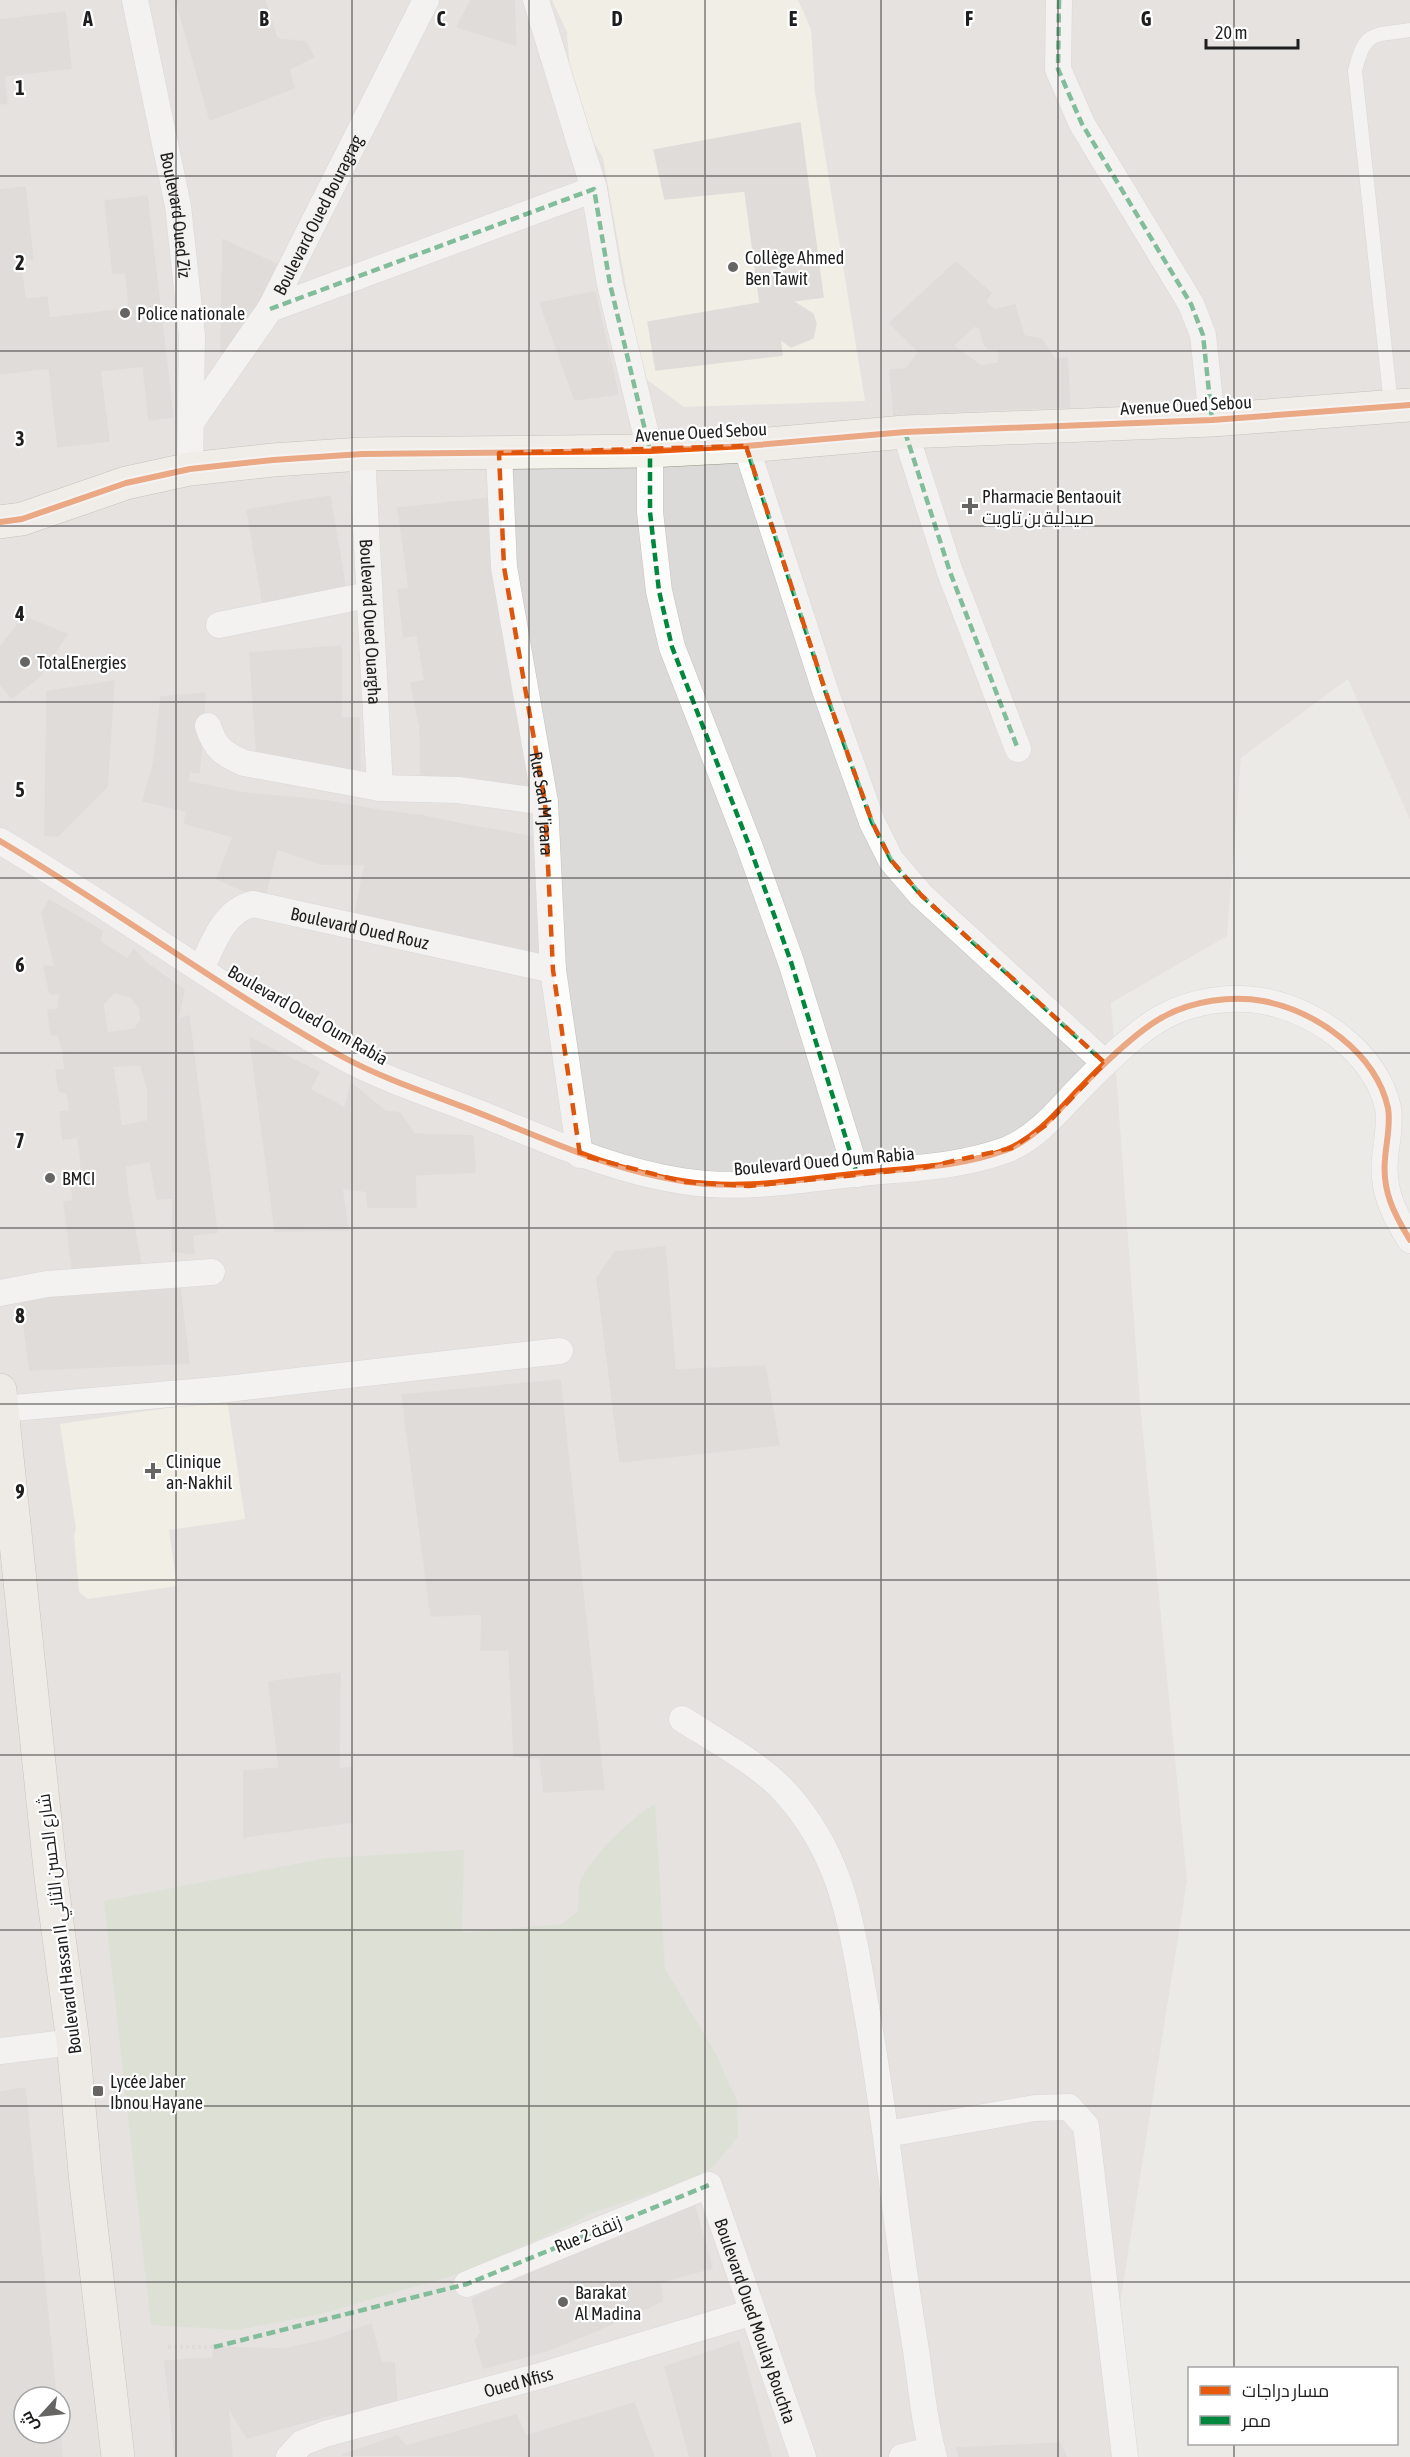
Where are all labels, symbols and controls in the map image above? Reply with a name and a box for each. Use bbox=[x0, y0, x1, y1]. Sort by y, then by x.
text: A bbox=[82, 7, 93, 30]
text: B bbox=[259, 7, 269, 30]
text: C bbox=[437, 7, 446, 30]
text: D bbox=[611, 7, 623, 30]
text: E bbox=[789, 7, 798, 30]
text: F bbox=[965, 7, 973, 30]
text: G bbox=[1141, 7, 1152, 30]
scale bar bbox=[1206, 12, 1298, 50]
text: 20 m bbox=[1215, 22, 1247, 43]
text: 1 bbox=[15, 76, 25, 99]
street label: Boulevard Oued Bouragrag bbox=[268, 131, 367, 298]
street label: Boulevard Oued Ziz bbox=[156, 150, 196, 279]
place label: Collège Ahmed Ben Tawit bbox=[745, 247, 844, 289]
text: 2 bbox=[15, 251, 25, 274]
marker: Collège Ahmed Ben Tawit bbox=[726, 260, 740, 274]
place label: Police nationale bbox=[137, 303, 245, 324]
marker: Police nationale bbox=[118, 306, 132, 320]
street label: Avenue Oued Sebou bbox=[1120, 391, 1252, 419]
street label: Avenue Oued Sebou bbox=[635, 418, 767, 446]
text: 3 bbox=[15, 427, 25, 450]
place label: Pharmacie Bentaouit صيدلية بن تاويت bbox=[982, 486, 1121, 529]
marker: Pharmacie Bentaouit صيدلية بن تاويت bbox=[963, 499, 977, 513]
street label: Boulevard Oued Ouargha bbox=[356, 538, 386, 705]
text: 4 bbox=[14, 602, 25, 625]
place label: TotalEnergies bbox=[37, 652, 126, 673]
marker: TotalEnergies bbox=[18, 655, 32, 669]
street label: Rue Sad M'jaara bbox=[526, 750, 558, 856]
text: 5 bbox=[15, 778, 25, 801]
street label: Boulevard Oued Rouz bbox=[289, 902, 432, 953]
text: 6 bbox=[15, 953, 25, 976]
street label: Boulevard Oued Oum Rabia bbox=[224, 961, 392, 1069]
text: 7 bbox=[15, 1129, 25, 1152]
street label: Boulevard Oued Oum Rabia bbox=[733, 1143, 915, 1179]
place label: BMCI bbox=[62, 1168, 95, 1189]
marker: BMCI bbox=[43, 1171, 57, 1185]
text: 8 bbox=[15, 1304, 25, 1327]
place label: Clinique an-Nakhil bbox=[166, 1451, 232, 1493]
marker: Clinique an-Nakhil bbox=[144, 1462, 162, 1480]
text: 9 bbox=[15, 1480, 25, 1503]
street label: Boulevard Hassan II شارع الحسن الثاني bbox=[33, 1792, 89, 2055]
place label: Lycée Jaber Ibnou Hayane bbox=[110, 2071, 203, 2113]
marker: Lycée Jaber Ibnou Hayane bbox=[91, 2084, 105, 2098]
street label: Rue 2 زنقة bbox=[551, 2211, 625, 2258]
street label: Boulevard Oued Moulay Bouchta bbox=[711, 2215, 801, 2426]
place label: Barakat Al Madina bbox=[575, 2282, 641, 2324]
marker: Barakat Al Madina bbox=[556, 2295, 570, 2309]
street label: Oued Nfiss bbox=[481, 2362, 555, 2401]
legend bbox=[1188, 2367, 1398, 2445]
text: مسار دراجات bbox=[1242, 2380, 1329, 2402]
north arrow bbox=[12, 2385, 72, 2445]
text: ش bbox=[16, 2408, 42, 2435]
text: ممر bbox=[1241, 2410, 1271, 2432]

